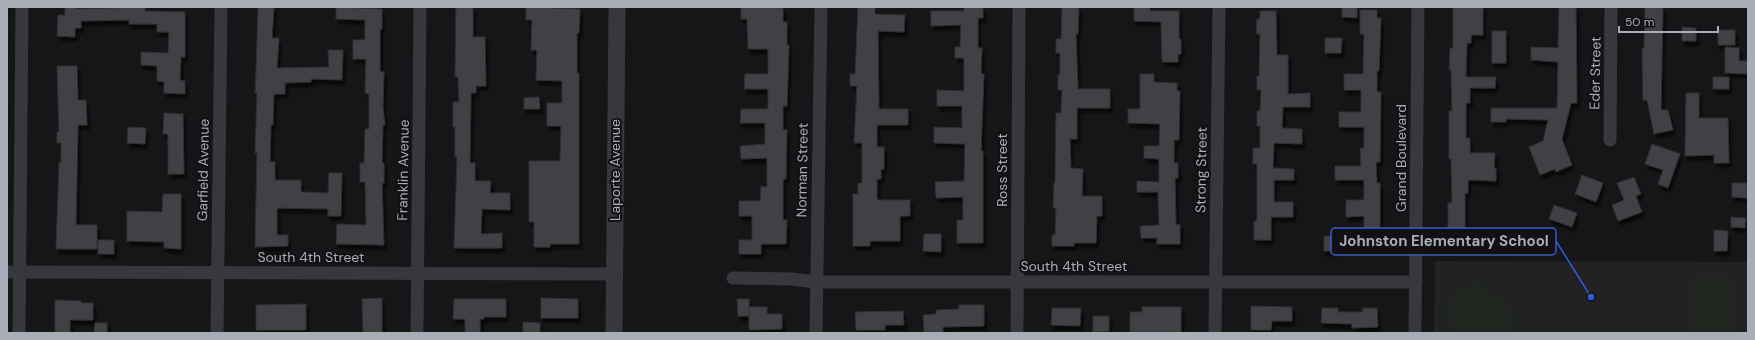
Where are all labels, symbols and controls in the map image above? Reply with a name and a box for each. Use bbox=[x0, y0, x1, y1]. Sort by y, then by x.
scale bar bbox=[1619, 8, 1718, 34]
text: 50 m bbox=[1625, 14, 1654, 30]
street label: Eder Street bbox=[1585, 36, 1605, 110]
street label: Grand Boulevard bbox=[1392, 104, 1410, 212]
street label: Garfield Avenue bbox=[193, 119, 213, 221]
street label: Franklin Avenue bbox=[393, 119, 413, 221]
street label: Laporte Avenue bbox=[606, 119, 624, 221]
street label: Norman Street bbox=[792, 123, 812, 217]
street label: Strong Street bbox=[1191, 127, 1211, 213]
street label: Ross Street bbox=[993, 133, 1011, 207]
callout: Johnston Elementary School bbox=[1331, 228, 1556, 255]
text: Johnston Elementary School bbox=[1339, 231, 1549, 251]
street label: South 4th Street bbox=[257, 248, 365, 266]
street label: South 4th Street bbox=[1020, 257, 1128, 275]

